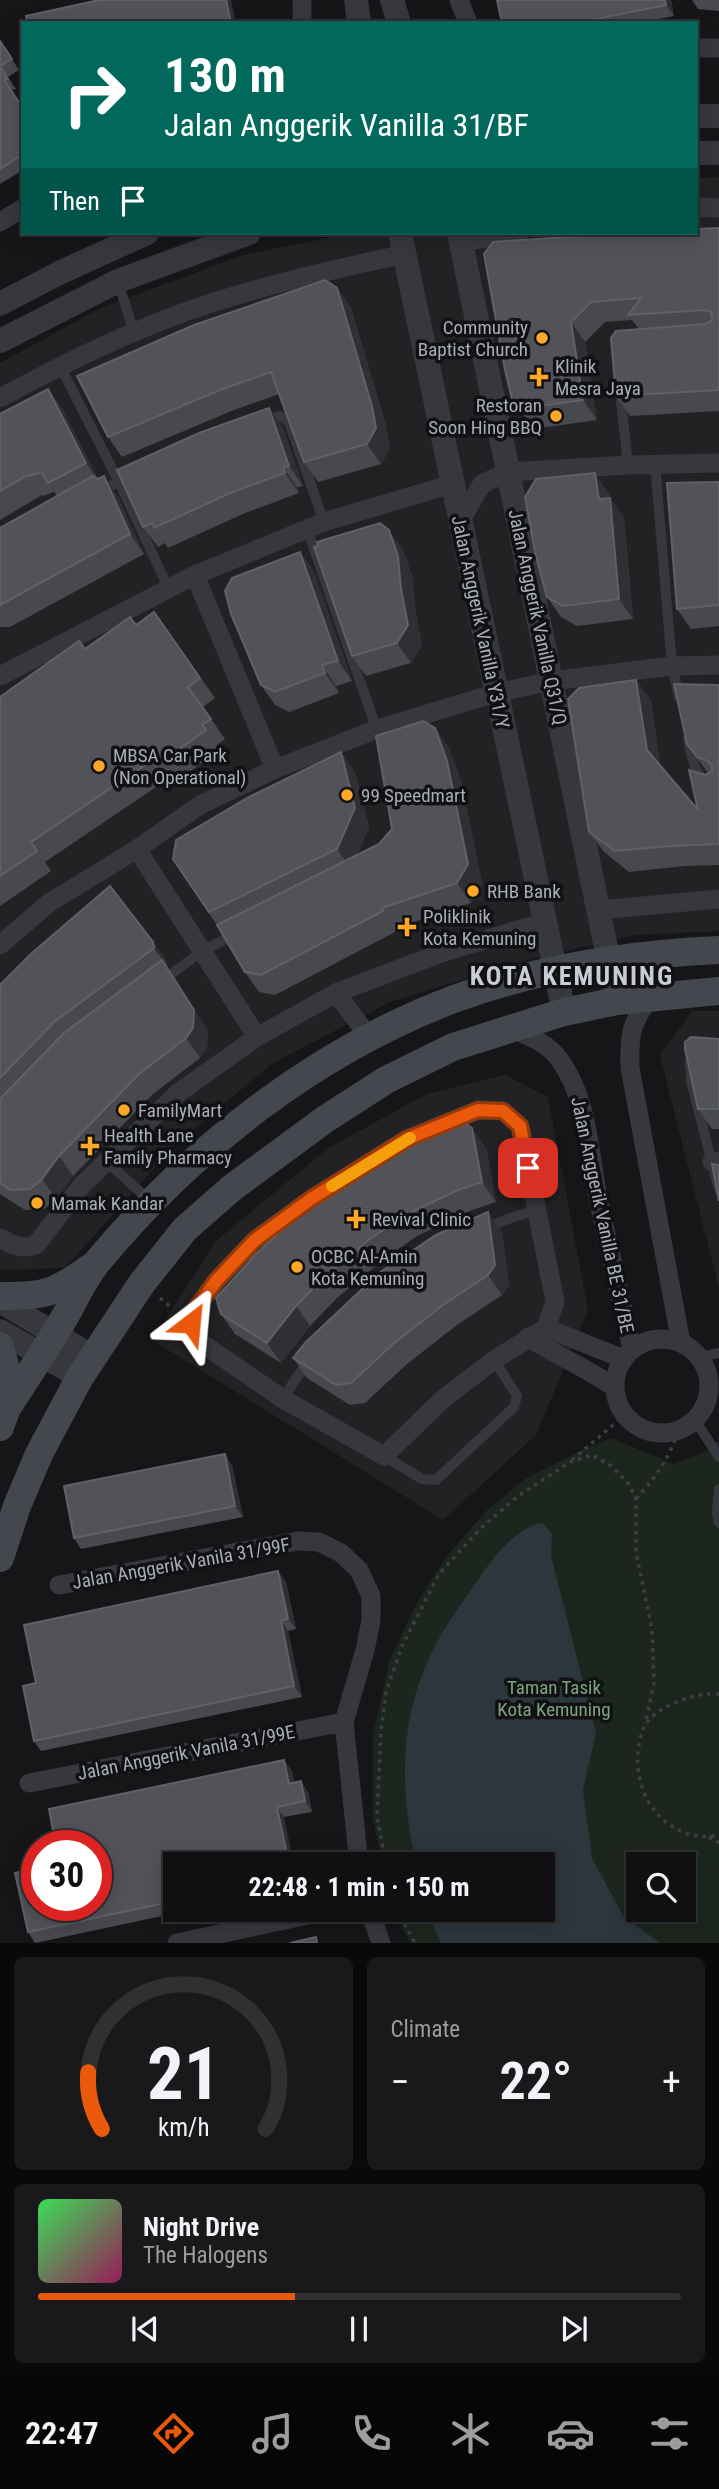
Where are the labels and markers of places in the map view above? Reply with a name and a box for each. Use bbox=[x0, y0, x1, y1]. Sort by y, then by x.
place label: Community Baptist Church bbox=[418, 316, 528, 361]
marker: Community Baptist Church bbox=[534, 330, 550, 346]
place label: Klinik Mesra Jaya bbox=[555, 355, 641, 400]
marker: Klinik Mesra Jaya bbox=[529, 367, 549, 387]
place label: Restoran Soon Hing BBQ bbox=[428, 394, 542, 439]
marker: Restoran Soon Hing BBQ bbox=[548, 408, 564, 424]
place label: MBSA Car Park (Non Operational) bbox=[113, 744, 246, 789]
marker: MBSA Car Park (Non Operational) bbox=[91, 758, 107, 774]
place label: 99 Speedmart bbox=[361, 784, 466, 807]
marker: 99 Speedmart bbox=[339, 787, 355, 803]
place label: RHB Bank bbox=[487, 880, 561, 903]
marker: RHB Bank bbox=[465, 883, 481, 899]
place label: Poliklinik Kota Kemuning bbox=[423, 905, 536, 950]
marker: Poliklinik Kota Kemuning bbox=[397, 917, 417, 937]
place label: FamilyMart bbox=[138, 1099, 222, 1122]
marker: FamilyMart bbox=[116, 1102, 132, 1118]
place label: Health Lane Family Pharmacy bbox=[104, 1124, 232, 1169]
marker: Health Lane Family Pharmacy bbox=[82, 1138, 98, 1154]
pin bbox=[498, 1138, 558, 1198]
place label: Mamak Kandar bbox=[51, 1192, 164, 1215]
marker: Mamak Kandar bbox=[29, 1195, 45, 1211]
place label: Revival Clinic bbox=[372, 1208, 471, 1231]
marker: Revival Clinic bbox=[346, 1209, 366, 1229]
place label: OCBC Al-Amin Kota Kemuning bbox=[311, 1245, 424, 1290]
marker: OCBC Al-Amin Kota Kemuning bbox=[289, 1259, 305, 1275]

